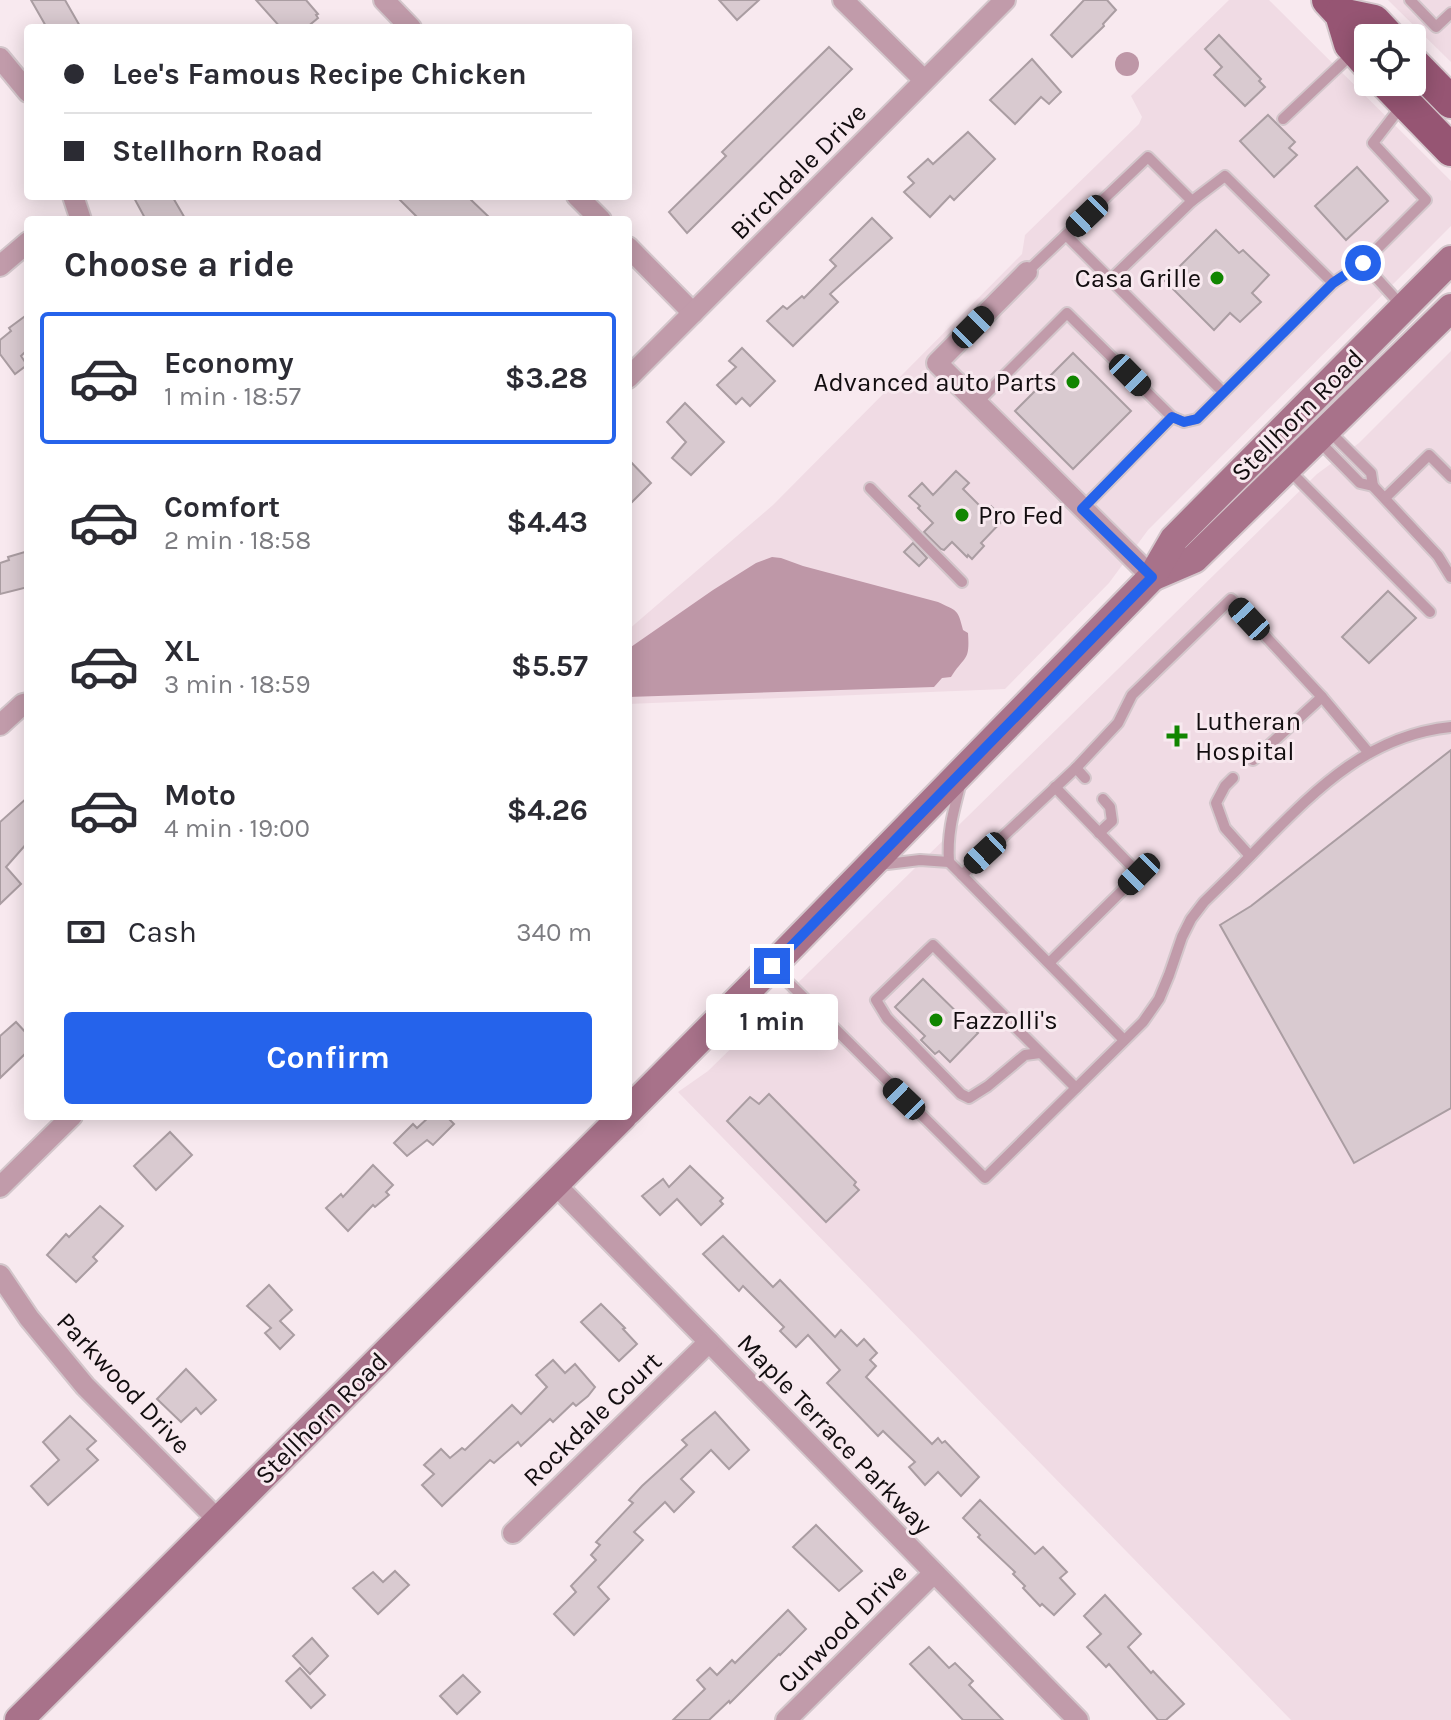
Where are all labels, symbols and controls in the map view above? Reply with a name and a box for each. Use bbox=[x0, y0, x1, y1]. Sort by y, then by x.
map controls bbox=[1354, 24, 1426, 96]
button: locate bbox=[1354, 24, 1426, 96]
text: Lee's Famous Recipe Chicken bbox=[112, 56, 527, 92]
street label: Birchdale Drive bbox=[724, 97, 873, 246]
text: Stellhorn Road bbox=[112, 133, 323, 169]
car bbox=[1061, 191, 1113, 241]
text: Choose a ride bbox=[64, 243, 294, 285]
route start bbox=[1345, 245, 1381, 281]
place label: Casa Grille bbox=[1075, 263, 1201, 294]
marker: Casa Grille bbox=[1208, 269, 1226, 287]
car bbox=[948, 302, 998, 352]
icon: car bbox=[68, 342, 140, 414]
street label: Stellhorn Road bbox=[1225, 343, 1370, 488]
text: Economy bbox=[164, 345, 294, 381]
car bbox=[1105, 350, 1155, 400]
text: $3.28 bbox=[505, 360, 588, 396]
place label: Advanced auto Parts bbox=[813, 367, 1057, 398]
marker: Advanced auto Parts bbox=[1064, 373, 1082, 391]
text: 1 min · 18:57 bbox=[164, 381, 301, 412]
icon: car bbox=[68, 486, 140, 558]
text: Comfort bbox=[164, 489, 280, 525]
place label: Pro Fed bbox=[978, 500, 1064, 531]
text: $4.43 bbox=[507, 504, 588, 540]
marker: Pro Fed bbox=[953, 506, 971, 524]
text: 2 min · 18:58 bbox=[164, 525, 311, 556]
car bbox=[1224, 593, 1274, 645]
icon: car bbox=[68, 630, 140, 702]
text: XL bbox=[164, 633, 199, 669]
text: $5.57 bbox=[511, 648, 588, 684]
text: 3 min · 18:59 bbox=[164, 669, 311, 700]
place label: Lutheran Hospital bbox=[1195, 706, 1301, 767]
marker: Lutheran Hospital bbox=[1166, 725, 1188, 747]
icon: car bbox=[68, 774, 140, 846]
text: Moto bbox=[164, 777, 236, 813]
text: $4.26 bbox=[507, 792, 588, 828]
text: 4 min · 19:00 bbox=[164, 813, 310, 844]
car bbox=[959, 828, 1011, 878]
car bbox=[1114, 849, 1164, 899]
icon: cash bbox=[64, 910, 108, 954]
text: Cash bbox=[128, 914, 197, 950]
text: 340 m bbox=[516, 917, 592, 948]
route end bbox=[754, 948, 790, 984]
callout: 1 min bbox=[706, 994, 838, 1050]
place label: Fazzolli's bbox=[952, 1005, 1058, 1036]
text: 1 min bbox=[739, 1006, 805, 1037]
marker: Fazzolli's bbox=[927, 1011, 945, 1029]
button: Confirm bbox=[64, 1012, 592, 1104]
car bbox=[878, 1074, 930, 1124]
street label: Parkwood Drive bbox=[50, 1306, 197, 1461]
street label: Maple Terrace Parkway bbox=[731, 1328, 938, 1541]
street label: Stellhorn Road bbox=[249, 1346, 394, 1491]
street label: Rockdale Court bbox=[517, 1346, 668, 1493]
street label: Curwood Drive bbox=[771, 1557, 914, 1700]

